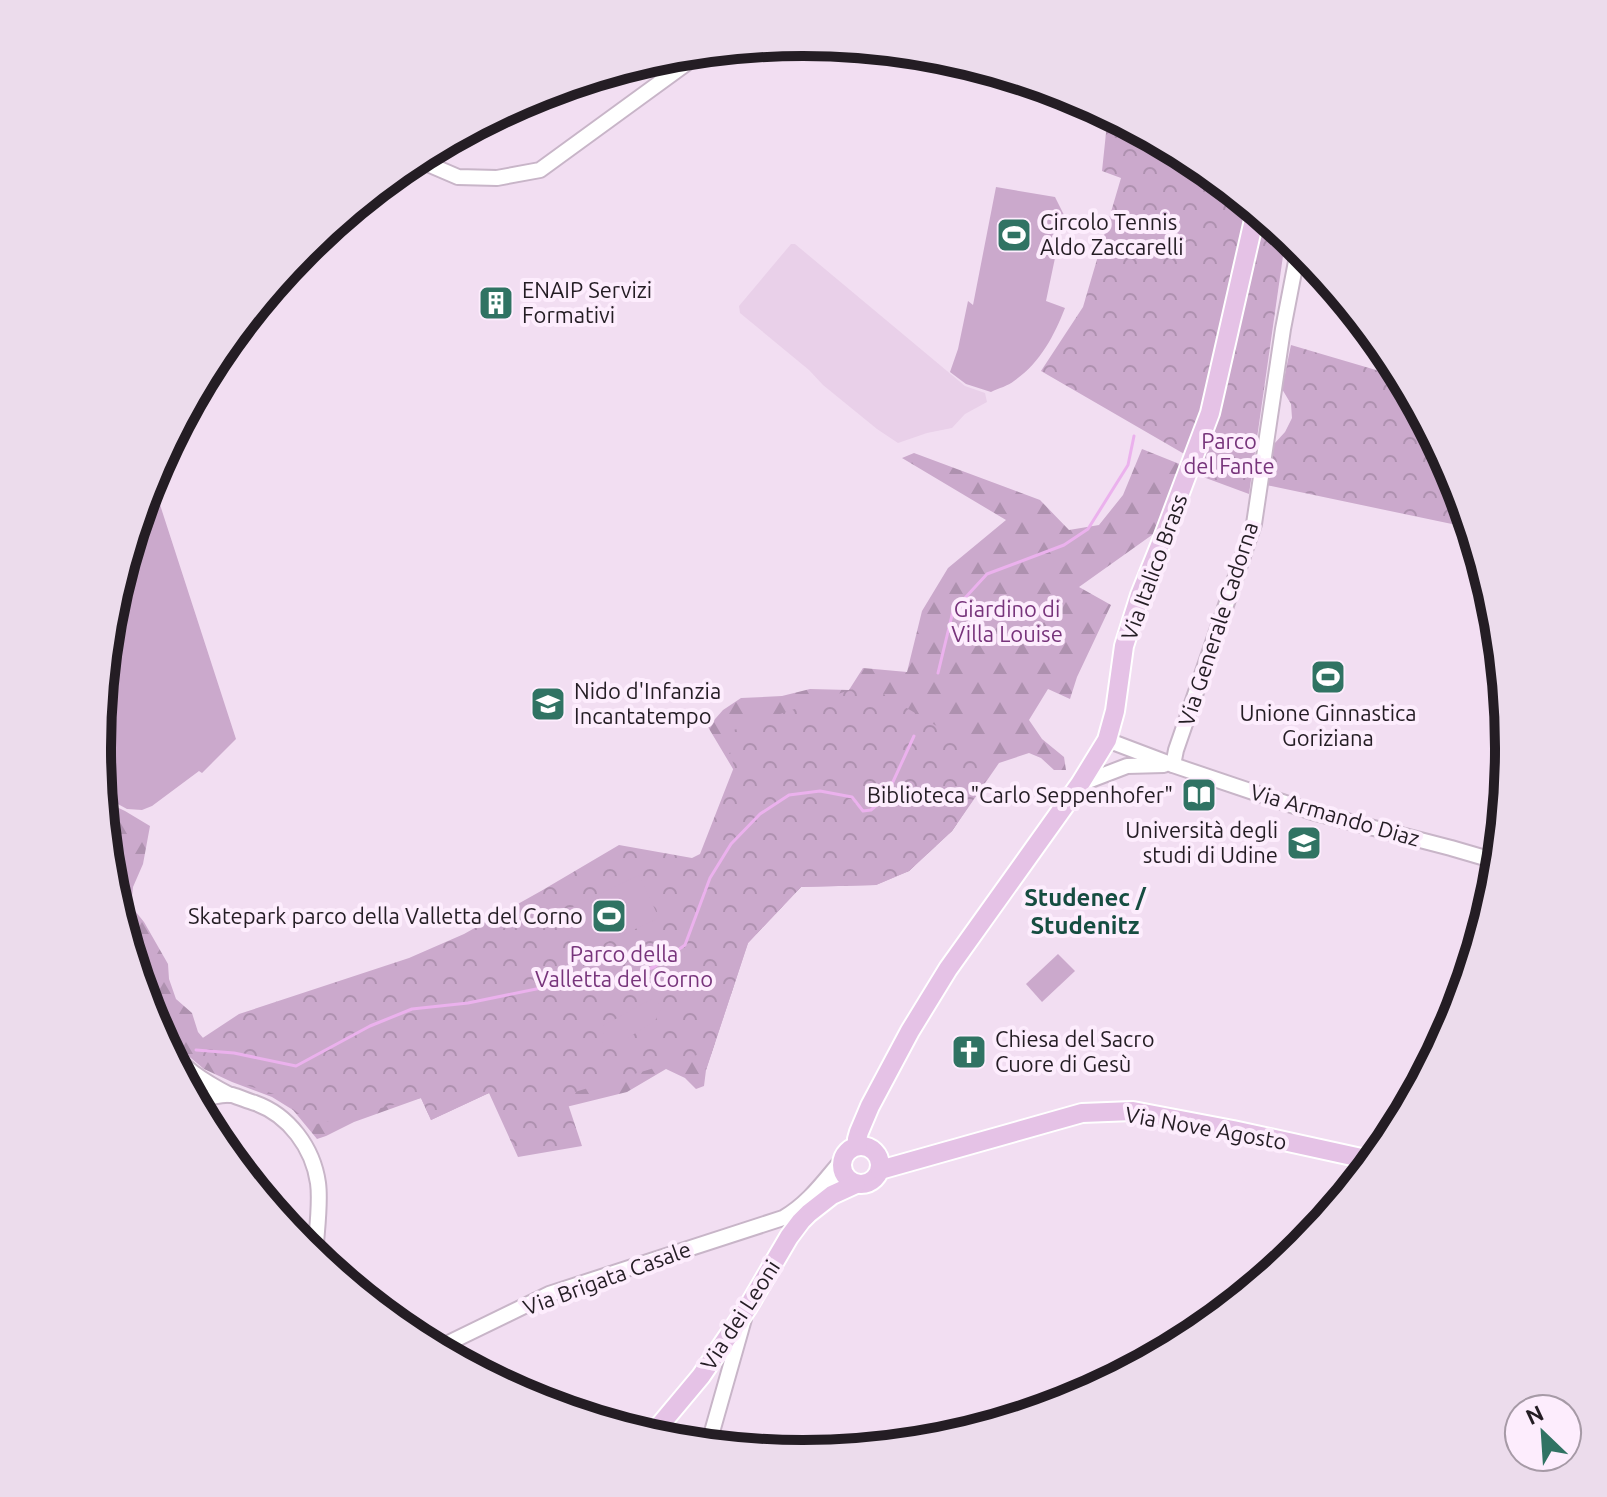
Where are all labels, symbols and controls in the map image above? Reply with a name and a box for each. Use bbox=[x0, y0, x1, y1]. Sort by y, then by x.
place label: Circolo Tennis Aldo Zaccarelli bbox=[1040, 209, 1184, 259]
sports icon: Circolo Tennis Aldo Zaccarelli bbox=[995, 216, 1033, 254]
place label: ENAIP Servizi Formativi bbox=[522, 277, 652, 327]
building icon: ENAIP Servizi Formativi bbox=[477, 284, 515, 322]
park label: Parco del Fante bbox=[1183, 428, 1275, 478]
street label: Via Italico Brass bbox=[1115, 490, 1192, 643]
street label: Via Generale Cadorna bbox=[1173, 519, 1262, 729]
park label: Giardino di Villa Louise bbox=[951, 596, 1063, 646]
sports icon: Unione Ginnastica Goriziana bbox=[1309, 658, 1347, 696]
place label: Nido d'Infanzia Incantatempo bbox=[574, 678, 721, 728]
school or university icon: Nido d'Infanzia Incantatempo bbox=[529, 685, 567, 723]
place label: Unione Ginnastica Goriziana bbox=[1240, 700, 1416, 750]
library icon: Biblioteca "Carlo Seppenhofer" bbox=[1180, 776, 1218, 814]
street label: Via Armando Diaz bbox=[1248, 778, 1423, 851]
place label: Biblioteca "Carlo Seppenhofer" bbox=[867, 782, 1173, 807]
place label: Università degli studi di Udine bbox=[1125, 817, 1278, 867]
school or university icon: Università degli studi di Udine bbox=[1285, 824, 1323, 862]
district label: Studenec / Studenitz bbox=[1024, 884, 1147, 939]
sports icon: Skatepark parco della Valletta del Corno bbox=[590, 897, 628, 935]
place label: Skatepark parco della Valletta del Corno bbox=[188, 903, 583, 928]
park label: Parco della Valletta del Corno bbox=[535, 941, 713, 991]
place label: Chiesa del Sacro Cuore di Gesù bbox=[995, 1026, 1155, 1076]
church icon: Chiesa del Sacro Cuore di Gesù bbox=[950, 1033, 988, 1071]
street label: Via Nove Agosto bbox=[1123, 1101, 1289, 1154]
street label: Via Brigata Casale bbox=[520, 1236, 694, 1319]
street label: Via dei Leoni bbox=[695, 1255, 784, 1374]
north arrow bbox=[1503, 1393, 1583, 1473]
text: N bbox=[1522, 1400, 1547, 1429]

